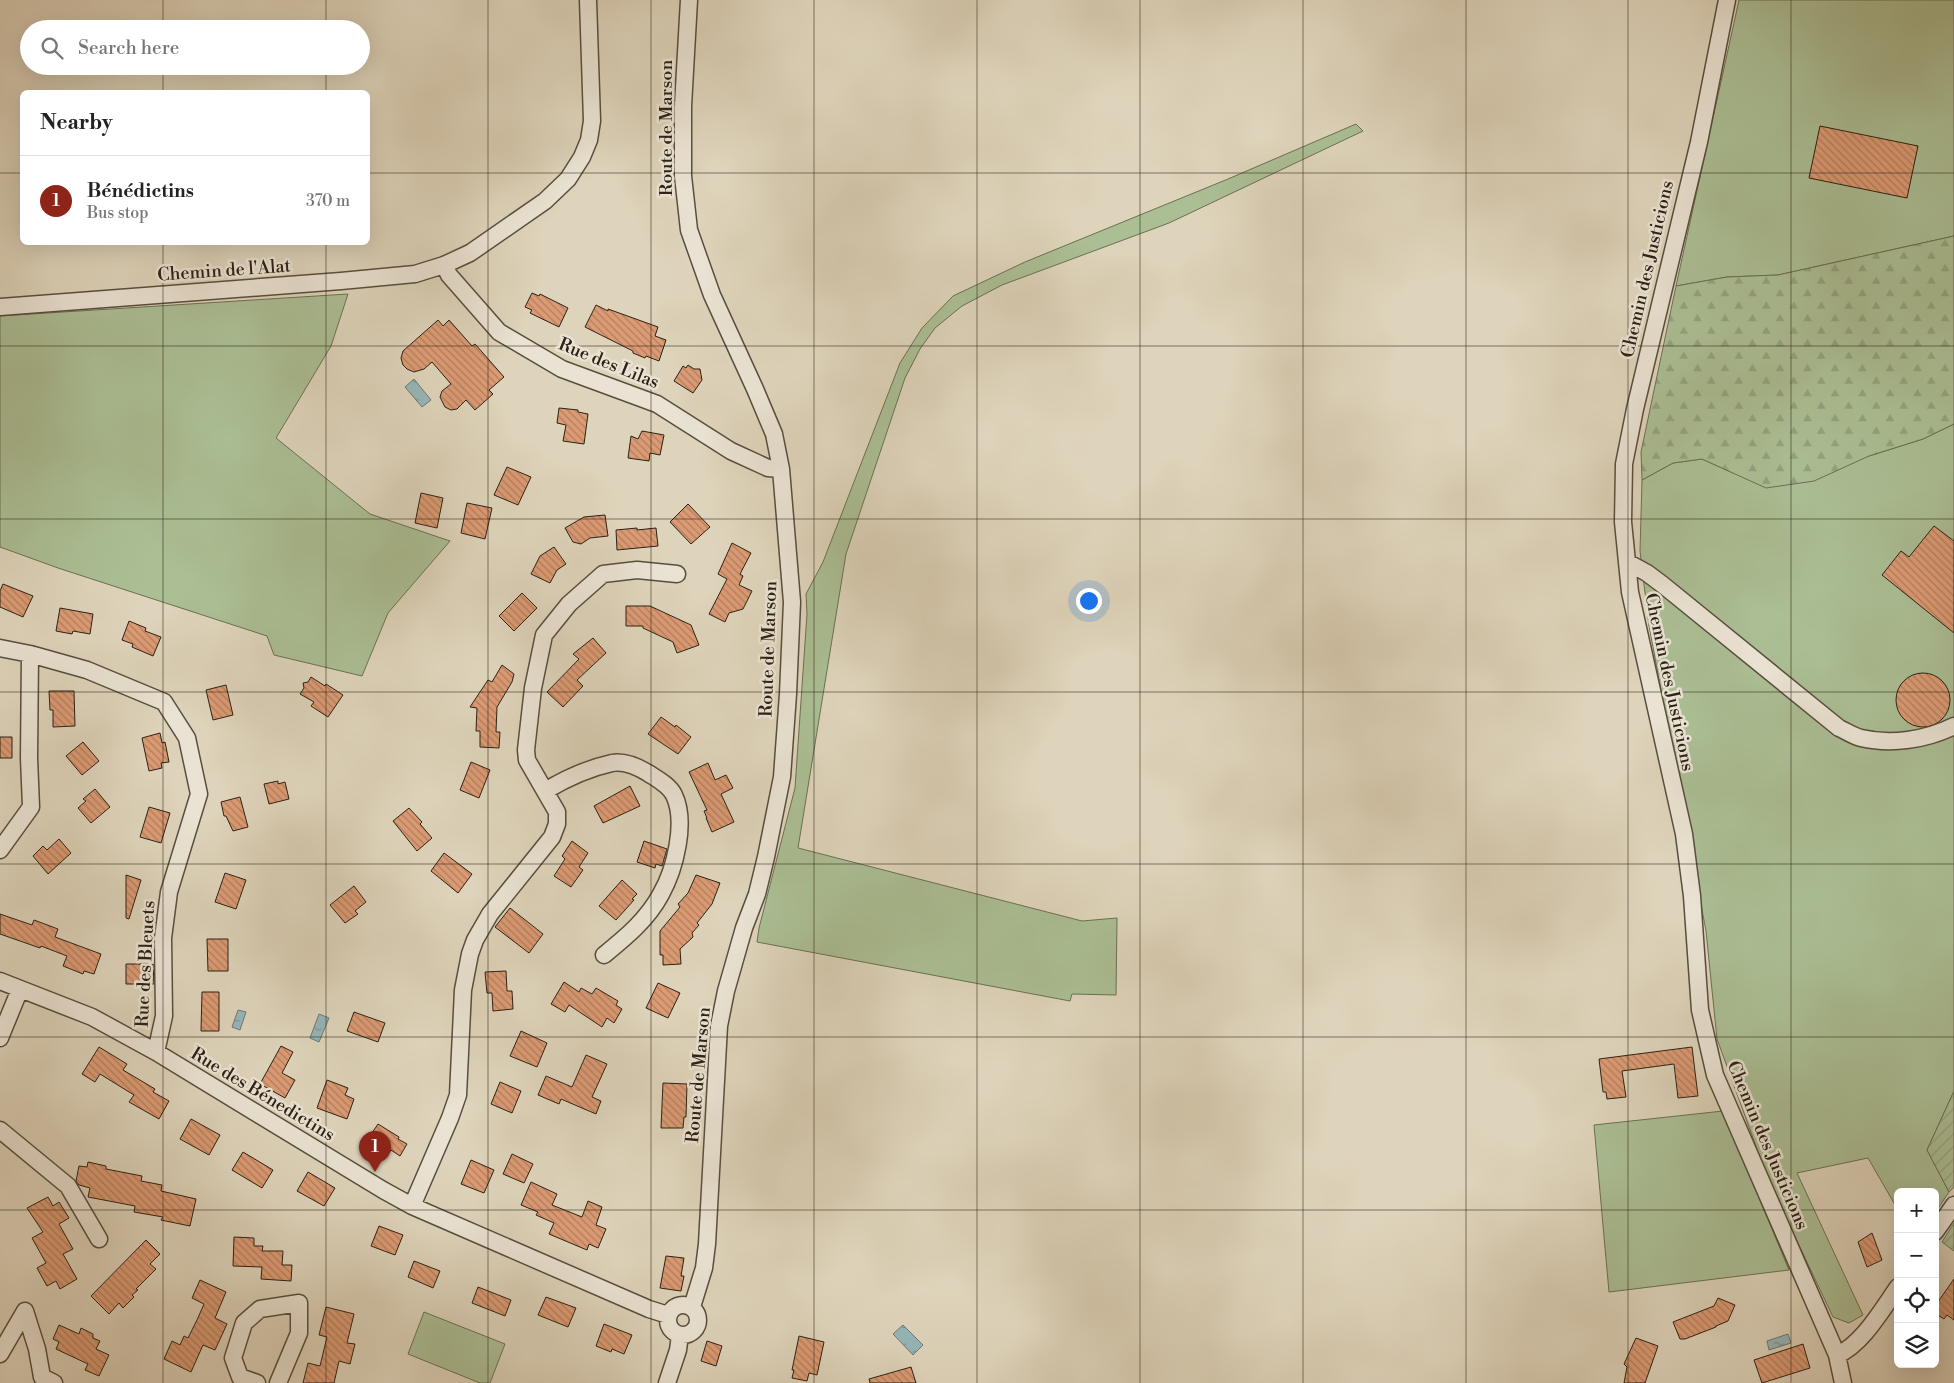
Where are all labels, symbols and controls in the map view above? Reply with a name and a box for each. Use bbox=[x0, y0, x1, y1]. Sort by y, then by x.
search box bbox=[20, 20, 370, 75]
icon: search bbox=[38, 34, 66, 62]
text: Search here bbox=[78, 36, 179, 60]
street label: Route de Marson bbox=[655, 60, 678, 196]
text: Nearby bbox=[40, 110, 113, 136]
street label: Chemin des Justicions bbox=[1616, 178, 1679, 360]
text: Bénédictins bbox=[87, 179, 194, 203]
text: 1 bbox=[52, 191, 60, 211]
text: 370 m bbox=[306, 191, 350, 211]
text: Bus stop bbox=[87, 203, 149, 223]
street label: Chemin de l'Alat bbox=[156, 254, 292, 287]
street label: Rue des Lilas bbox=[555, 333, 663, 394]
street label: Route de Marson bbox=[755, 580, 782, 718]
your location bbox=[1076, 588, 1102, 614]
street label: Chemin des Justicions bbox=[1639, 591, 1700, 773]
street label: Rue des Bleuets bbox=[131, 900, 160, 1028]
street label: Route de Marson bbox=[681, 1006, 716, 1144]
street label: Rue des Bénedictins bbox=[186, 1042, 339, 1147]
street label: Chemin des Justicions bbox=[1722, 1057, 1814, 1233]
pin: 1 bbox=[359, 1131, 391, 1172]
map controls bbox=[1894, 1188, 1939, 1368]
button: + bbox=[1894, 1188, 1939, 1233]
button: − bbox=[1894, 1233, 1939, 1278]
button: locate bbox=[1894, 1278, 1939, 1323]
button: layers bbox=[1894, 1323, 1939, 1368]

